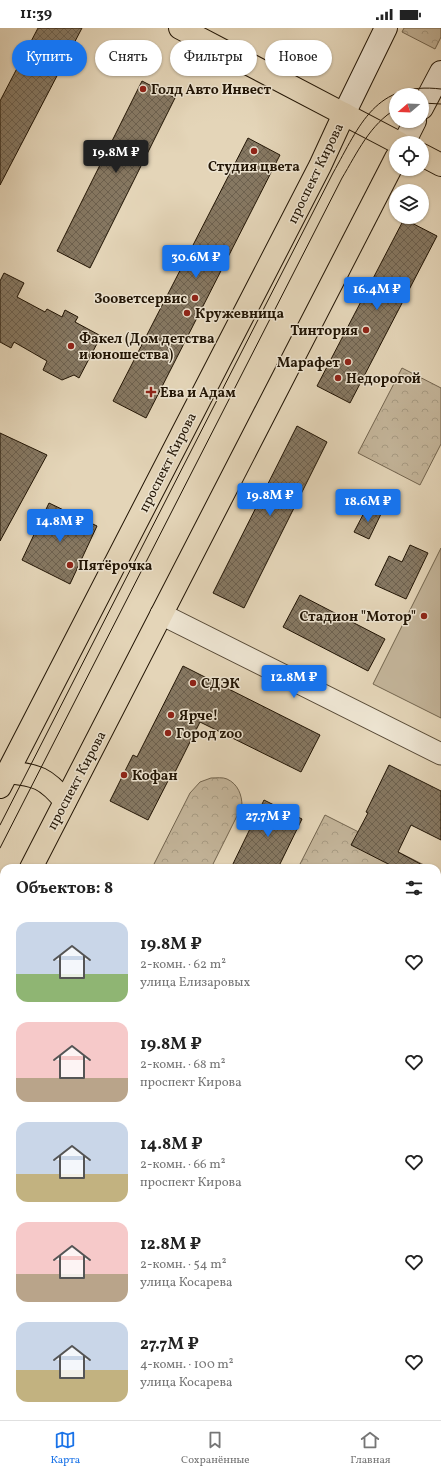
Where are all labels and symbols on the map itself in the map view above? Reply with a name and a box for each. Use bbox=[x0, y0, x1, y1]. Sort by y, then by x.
place label: Голд Авто Инвест bbox=[151, 81, 271, 100]
marker: Голд Авто Инвест bbox=[138, 84, 148, 94]
north arrow bbox=[389, 88, 429, 128]
street label: проспект Кирова bbox=[284, 120, 349, 227]
pin: 19.8M ₽ bbox=[79, 140, 153, 174]
marker: Студия цвета bbox=[249, 146, 259, 156]
place label: Студия цвета bbox=[208, 158, 300, 177]
pin: 30.6M ₽ bbox=[159, 245, 233, 279]
pin: 16.4M ₽ bbox=[340, 277, 414, 311]
place label: Зооветсервис bbox=[94, 290, 187, 309]
marker: Зооветсервис bbox=[190, 293, 200, 303]
place label: Кружевница bbox=[195, 305, 285, 324]
marker: Кружевница bbox=[182, 308, 192, 318]
place label: Тинтория bbox=[290, 322, 358, 341]
marker: Тинтория bbox=[361, 325, 371, 335]
place label: Факел (Дом детства и юношества) bbox=[79, 330, 215, 365]
marker: Факел (Дом детства и юношества) bbox=[66, 341, 76, 351]
place label: Марафет bbox=[277, 354, 340, 373]
marker: Марафет bbox=[343, 357, 353, 367]
place label: Недорогой bbox=[346, 370, 421, 389]
marker: Недорогой bbox=[333, 373, 343, 383]
place label: Ева и Адам bbox=[160, 384, 236, 403]
marker: Ева и Адам bbox=[145, 386, 157, 398]
street label: проспект Кирова bbox=[135, 410, 202, 516]
pin: 19.8M ₽ bbox=[233, 483, 307, 517]
pin: 18.6M ₽ bbox=[331, 489, 405, 523]
pin: 14.8M ₽ bbox=[23, 509, 97, 543]
place label: Пятёрочка bbox=[78, 557, 153, 576]
marker: Пятёрочка bbox=[65, 560, 75, 570]
place label: Стадион "Мотор" bbox=[299, 608, 416, 627]
marker: Стадион "Мотор" bbox=[419, 611, 429, 621]
pin: 12.8M ₽ bbox=[257, 665, 331, 699]
place label: СДЭК bbox=[201, 675, 240, 694]
marker: СДЭК bbox=[188, 678, 198, 688]
place label: Ярче! bbox=[179, 707, 218, 726]
marker: Ярче! bbox=[166, 710, 176, 720]
place label: Город zoo bbox=[176, 725, 242, 744]
street label: проспект Кирова bbox=[43, 728, 111, 834]
marker: Город zoo bbox=[163, 728, 173, 738]
place label: Кофан bbox=[132, 767, 178, 786]
marker: Кофан bbox=[119, 770, 129, 780]
pin: 27.7M ₽ bbox=[231, 804, 305, 838]

